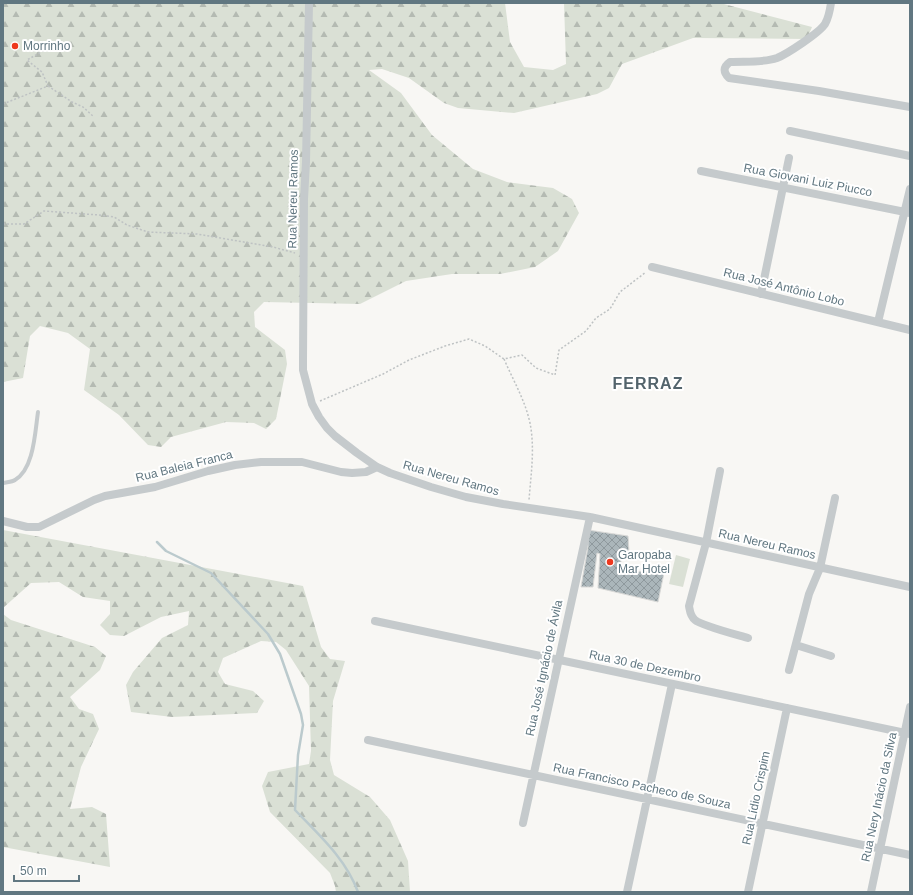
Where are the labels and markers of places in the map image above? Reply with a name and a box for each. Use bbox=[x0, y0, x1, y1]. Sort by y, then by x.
place label: Morrinho bbox=[23, 39, 71, 53]
marker: Morrinho bbox=[10, 41, 20, 51]
place label: Garopaba Mar Hotel bbox=[618, 548, 672, 576]
marker: Garopaba Mar Hotel bbox=[605, 557, 615, 567]

